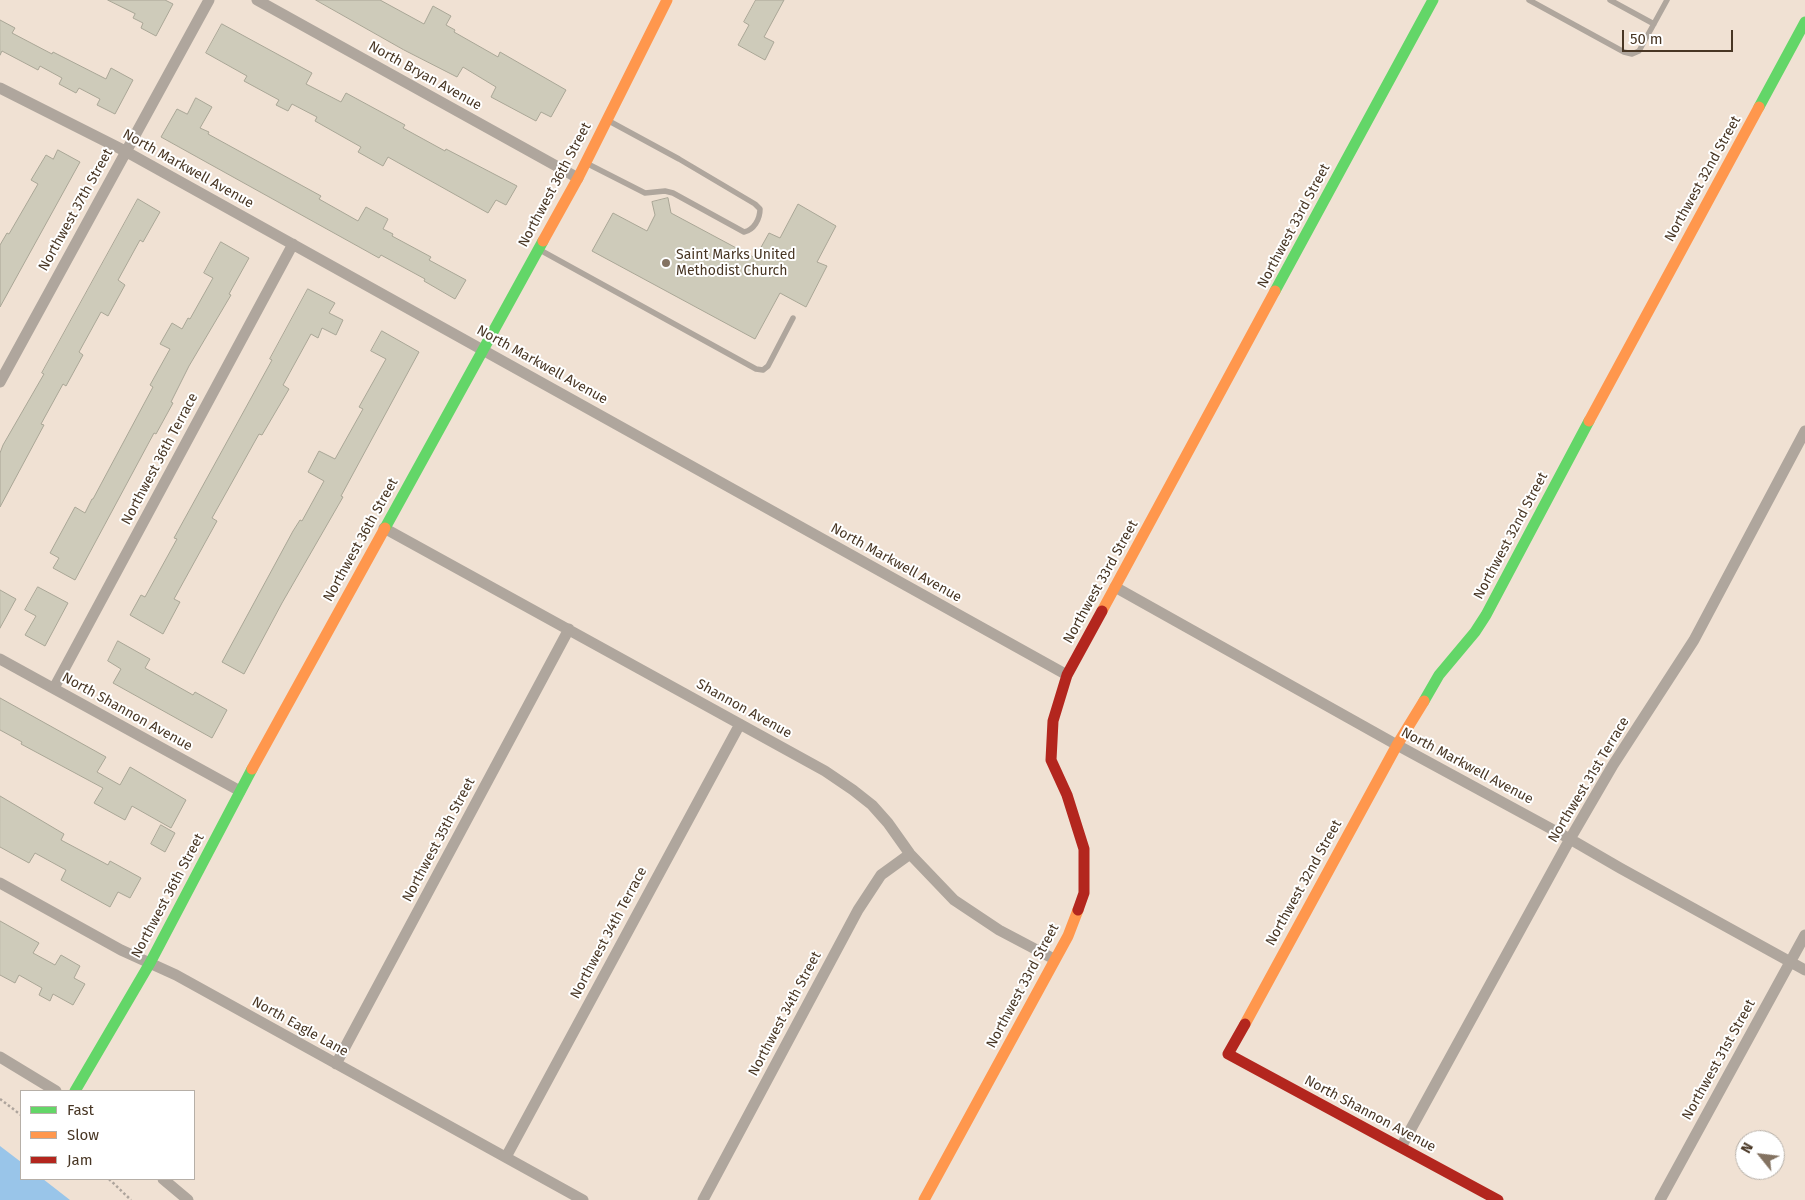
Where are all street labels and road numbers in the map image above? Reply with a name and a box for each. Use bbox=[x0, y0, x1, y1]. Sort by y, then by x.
street label: North Bryan Avenue bbox=[366, 38, 484, 114]
street label: Northwest 32nd Street bbox=[1661, 113, 1745, 245]
street label: Northwest 36th Street bbox=[515, 120, 595, 250]
street label: North Markwell Avenue bbox=[120, 126, 256, 212]
street label: Northwest 37th Street bbox=[35, 146, 117, 274]
street label: Northwest 33rd Street bbox=[1254, 161, 1334, 291]
street label: North Markwell Avenue bbox=[474, 322, 610, 408]
street label: Northwest 36th Terrace bbox=[118, 390, 202, 528]
street label: Northwest 32nd Street bbox=[1470, 470, 1552, 602]
street label: Northwest 36th Street bbox=[320, 475, 402, 605]
street label: Northwest 33rd Street bbox=[1060, 517, 1142, 647]
street label: North Markwell Avenue bbox=[828, 520, 964, 606]
street label: North Shannon Avenue bbox=[59, 669, 195, 755]
street label: Shannon Avenue bbox=[693, 676, 795, 742]
street label: Northwest 31st Terrace bbox=[1545, 714, 1633, 846]
street label: North Markwell Avenue bbox=[1398, 724, 1536, 808]
street label: Northwest 35th Street bbox=[399, 775, 479, 905]
street label: Northwest 32nd Street bbox=[1262, 817, 1346, 949]
street label: Northwest 36th Street bbox=[128, 831, 208, 961]
street label: Northwest 34th Terrace bbox=[567, 864, 651, 1002]
street label: Northwest 33rd Street bbox=[983, 921, 1063, 1051]
street label: Northwest 34th Street bbox=[745, 949, 825, 1079]
street label: North Eagle Lane bbox=[249, 994, 351, 1060]
street label: Northwest 31st Street bbox=[1679, 997, 1759, 1123]
street label: North Shannon Avenue bbox=[1301, 1072, 1439, 1156]

